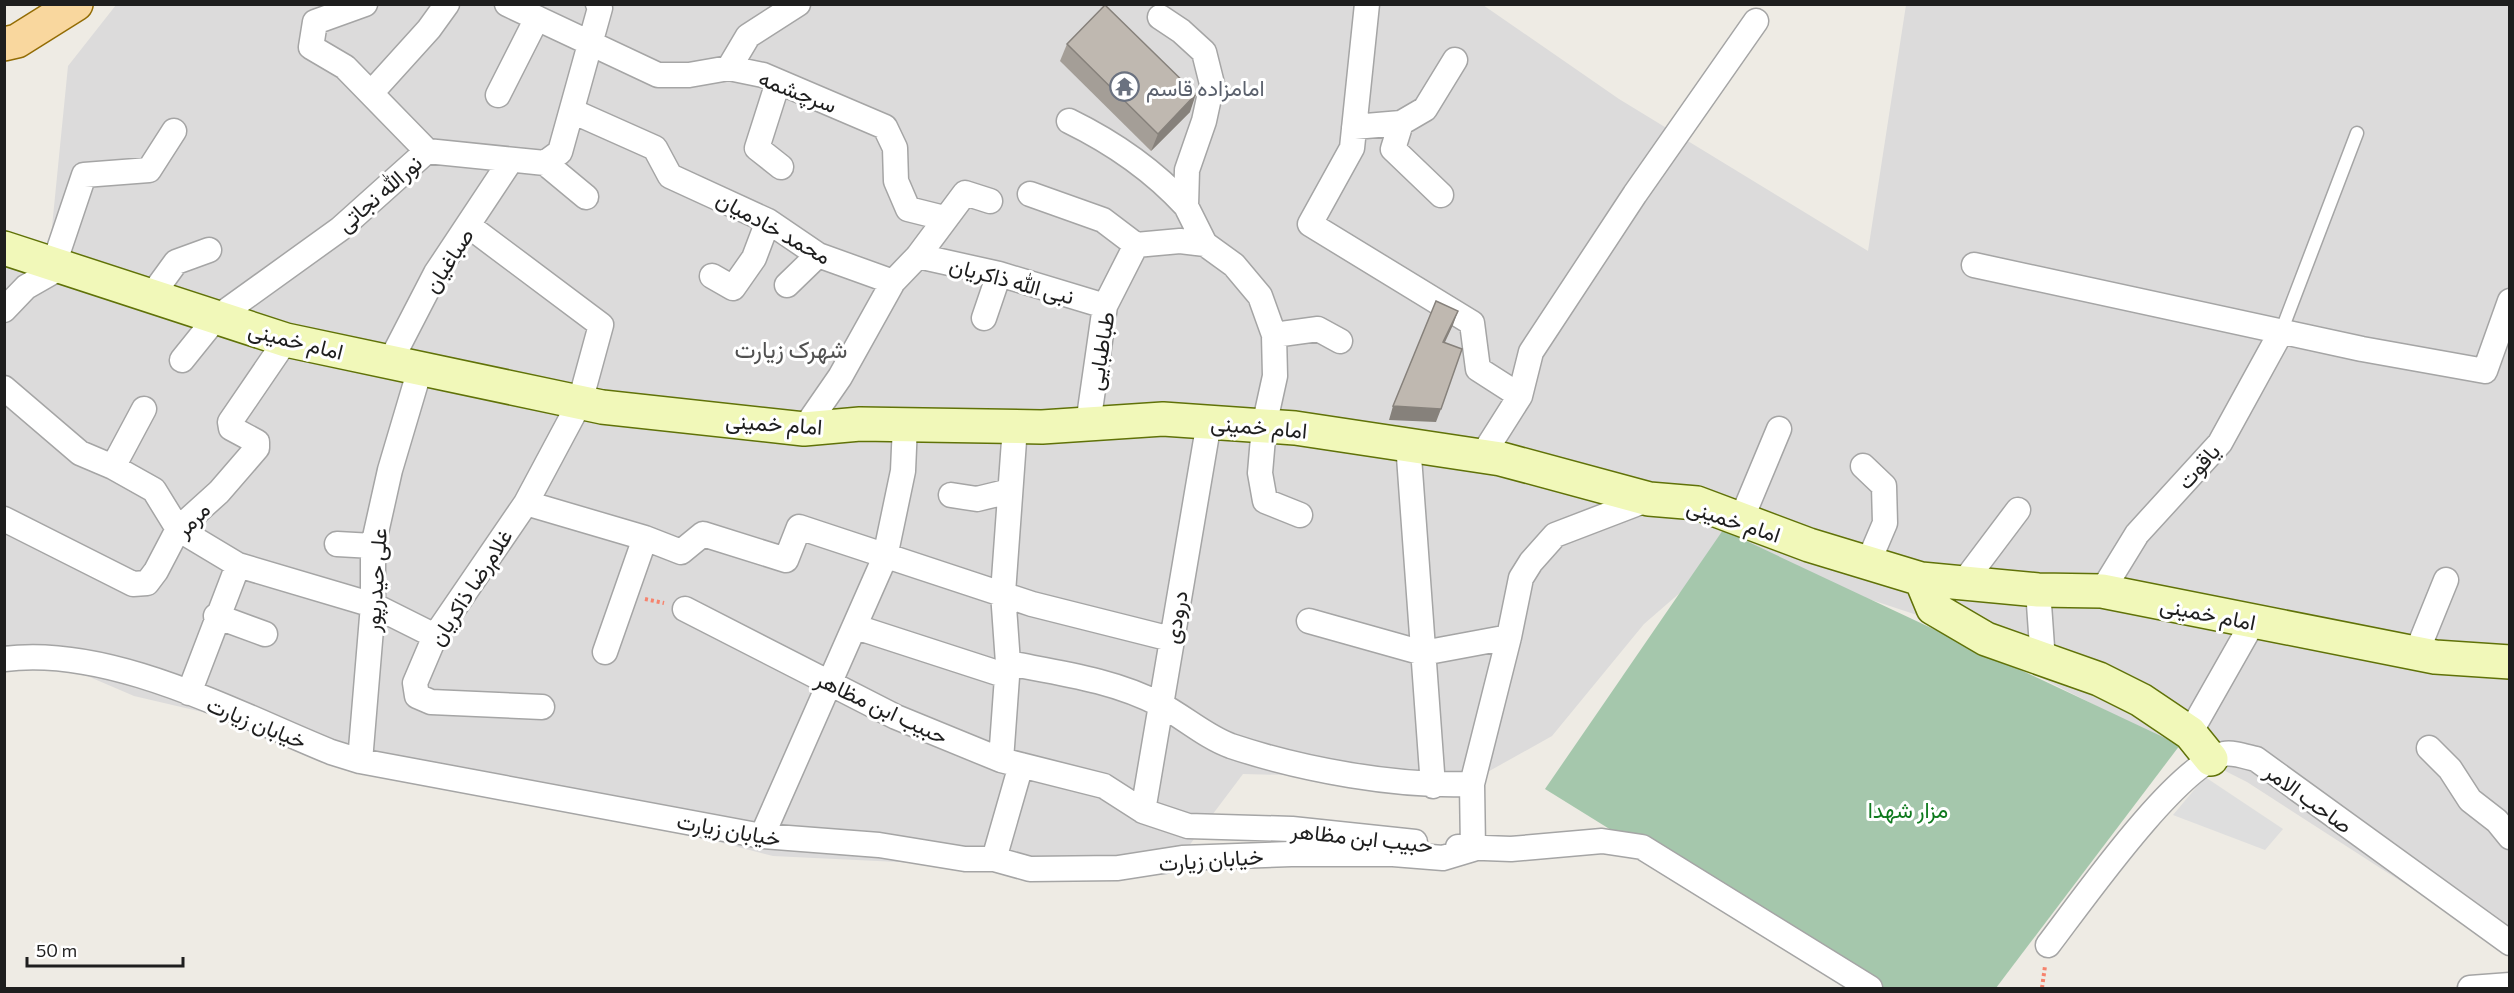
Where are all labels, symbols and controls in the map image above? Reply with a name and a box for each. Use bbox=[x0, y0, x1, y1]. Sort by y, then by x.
street label: سرچشمه bbox=[754, 64, 841, 120]
temple icon: امامزاده قاسم bbox=[1109, 71, 1141, 103]
place label: امامزاده قاسم bbox=[1146, 74, 1265, 103]
street label: نورالله نجاتی bbox=[331, 149, 428, 238]
street label: محمد خادمیان bbox=[712, 184, 836, 270]
street label: صباغیان bbox=[417, 223, 479, 297]
street label: نبی الله ذاکریان bbox=[947, 250, 1077, 311]
street label: طباطبایی bbox=[1080, 310, 1121, 393]
street label: امام خمینی bbox=[245, 315, 346, 367]
district label: شهرک زیارت bbox=[735, 334, 847, 365]
street label: امام خمینی bbox=[725, 406, 823, 442]
street label: امام خمینی bbox=[1209, 408, 1308, 446]
street label: یاقوت bbox=[2171, 438, 2226, 495]
street label: امام خمینی bbox=[1683, 492, 1784, 550]
street label: مرمر bbox=[168, 496, 216, 544]
street label: غلام‌رضا ذاکریان bbox=[422, 524, 519, 651]
street label: علی حیدرپور bbox=[358, 527, 394, 634]
street label: درودی bbox=[1157, 588, 1194, 646]
street label: امام خمینی bbox=[2157, 591, 2258, 637]
street label: حبیب ابن مظاهر bbox=[810, 664, 952, 750]
street label: خیابان زیارت bbox=[203, 690, 311, 755]
street label: صاحب الامر bbox=[2259, 757, 2358, 840]
park label: مزار شهدا bbox=[1868, 796, 1948, 824]
street label: خیابان زیارت bbox=[675, 807, 783, 852]
street label: حبیب ابن مظاهر bbox=[1288, 816, 1434, 859]
street label: خیابان زیارت bbox=[1158, 842, 1264, 877]
scale bar bbox=[27, 930, 183, 968]
text: 50 m bbox=[36, 939, 77, 961]

